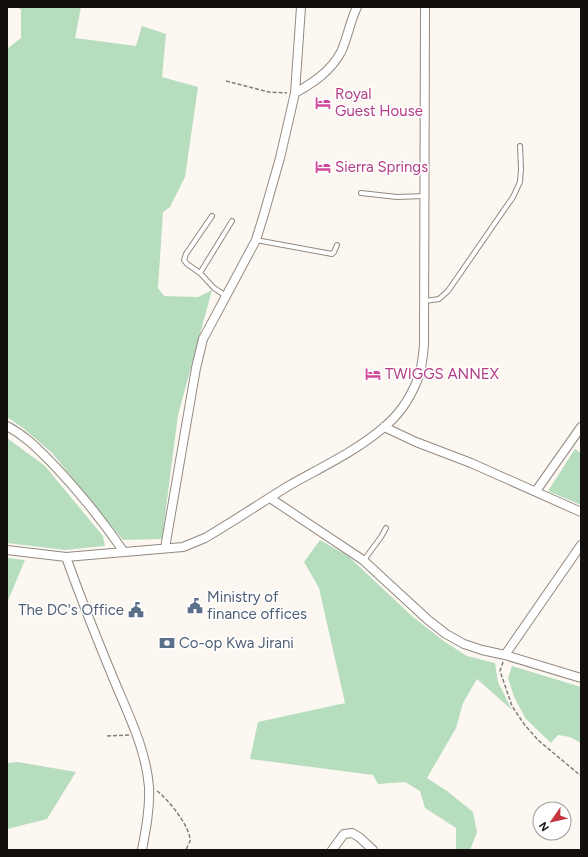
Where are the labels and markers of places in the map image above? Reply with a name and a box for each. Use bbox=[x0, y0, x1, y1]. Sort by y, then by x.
place label: Royal Guest House bbox=[335, 85, 423, 120]
hotel icon: Royal Guest House bbox=[314, 94, 332, 112]
hotel icon: Sierra Springs bbox=[314, 158, 332, 176]
place label: Sierra Springs bbox=[335, 158, 428, 176]
hotel icon: TWIGGS ANNEX bbox=[364, 365, 382, 383]
place label: TWIGGS ANNEX bbox=[385, 365, 500, 383]
place label: Ministry of finance offices bbox=[207, 588, 307, 623]
public building icon: Ministry of finance offices bbox=[186, 597, 204, 615]
place label: The DC's Office bbox=[18, 601, 124, 619]
public building icon: The DC's Office bbox=[127, 601, 145, 619]
bank icon: Co-op Kwa Jirani bbox=[158, 634, 176, 652]
place label: Co-op Kwa Jirani bbox=[179, 634, 294, 652]

